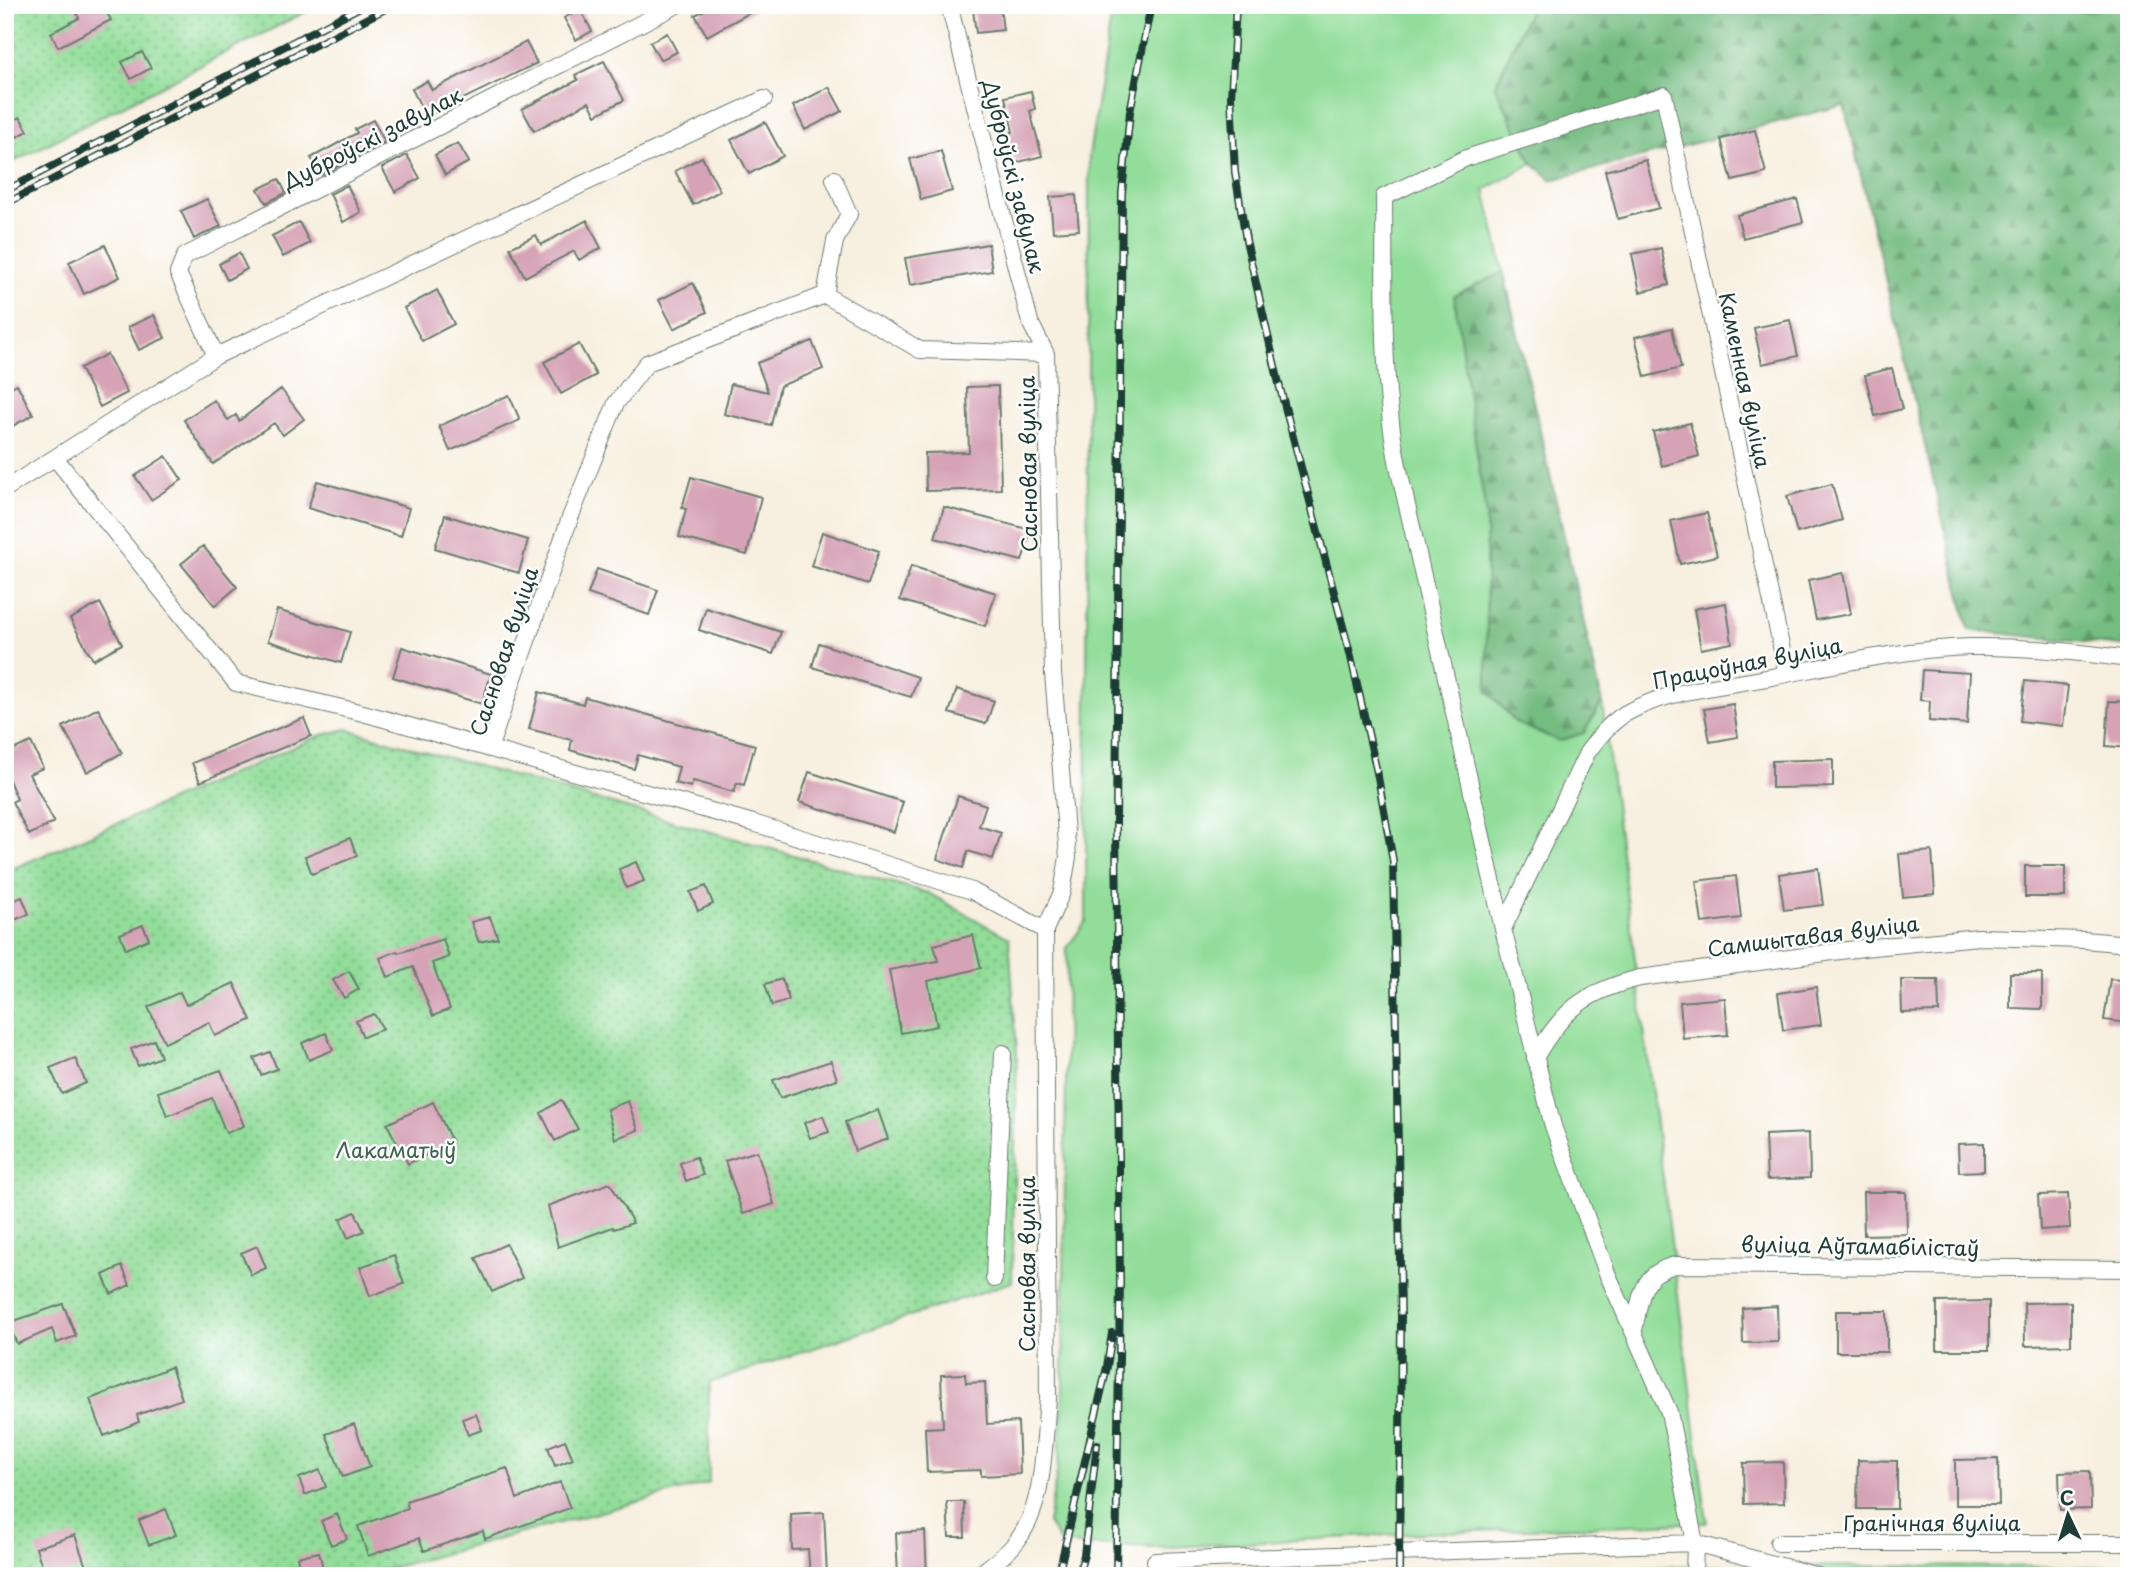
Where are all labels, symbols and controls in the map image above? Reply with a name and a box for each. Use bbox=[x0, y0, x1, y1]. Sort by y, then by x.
street label: Дуброўскі завулак bbox=[975, 75, 1055, 276]
street label: Дуброўскі завулак bbox=[276, 78, 468, 197]
street label: Каменная вуліца bbox=[1712, 289, 1780, 471]
street label: Сасновая вуліца bbox=[1009, 375, 1045, 552]
street label: Сасновая вуліца bbox=[461, 562, 546, 740]
street label: Працоўная вуліца bbox=[1649, 628, 1845, 696]
street label: Самшытавая вуліца bbox=[1705, 906, 1921, 964]
park label: Лакаматыў bbox=[336, 1133, 456, 1165]
street label: Сасновая вуліца bbox=[1010, 1176, 1042, 1352]
street label: вуліца Аўтамабілістаў bbox=[1741, 1227, 1979, 1263]
north arrow bbox=[2032, 1480, 2102, 1550]
text: С bbox=[2059, 1483, 2075, 1512]
street label: Гранічная вуліца bbox=[1843, 1506, 2021, 1538]

